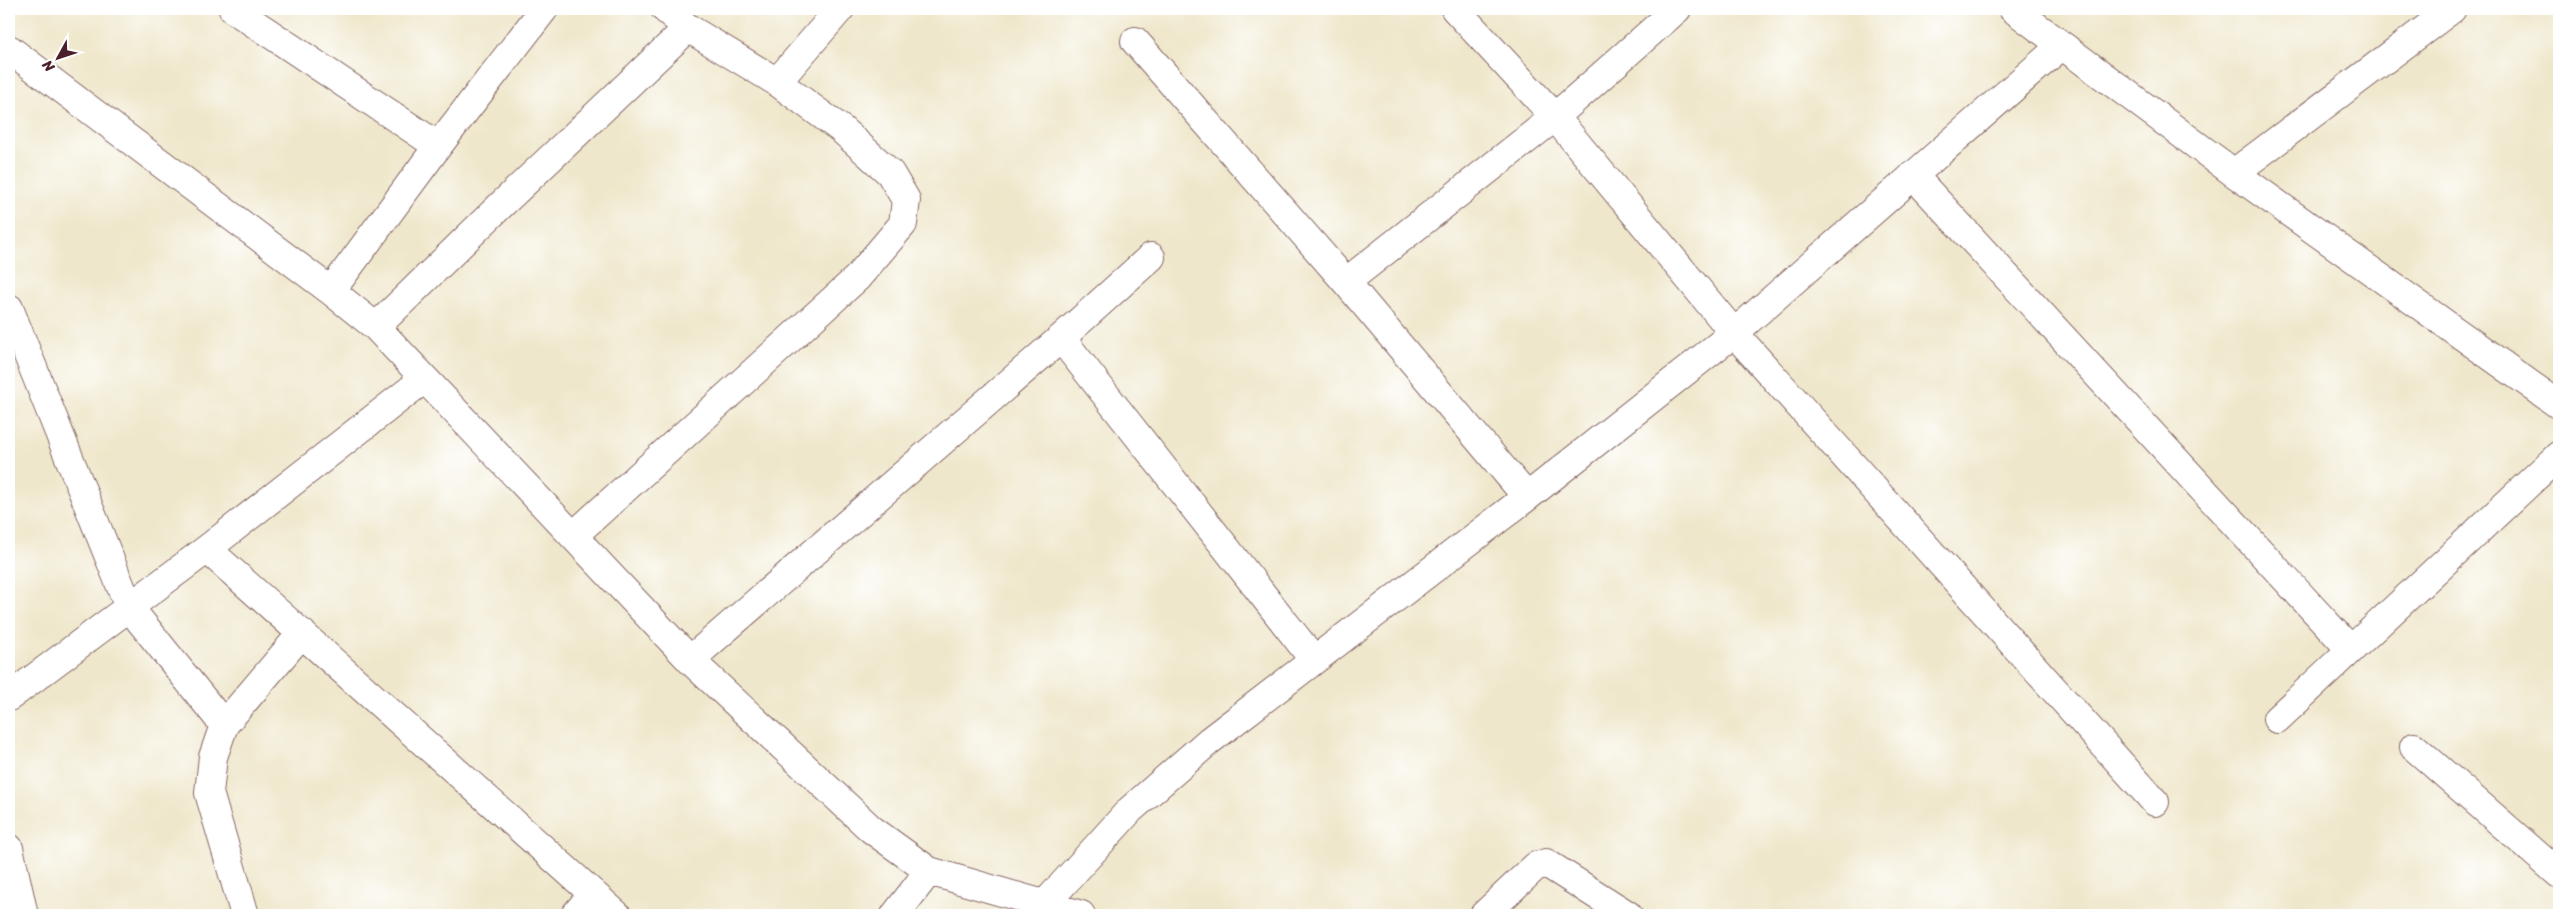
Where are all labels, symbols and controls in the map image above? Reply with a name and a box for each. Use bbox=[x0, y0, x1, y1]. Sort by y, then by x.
north arrow bbox=[32, 32, 82, 82]
text: N bbox=[36, 54, 62, 79]

